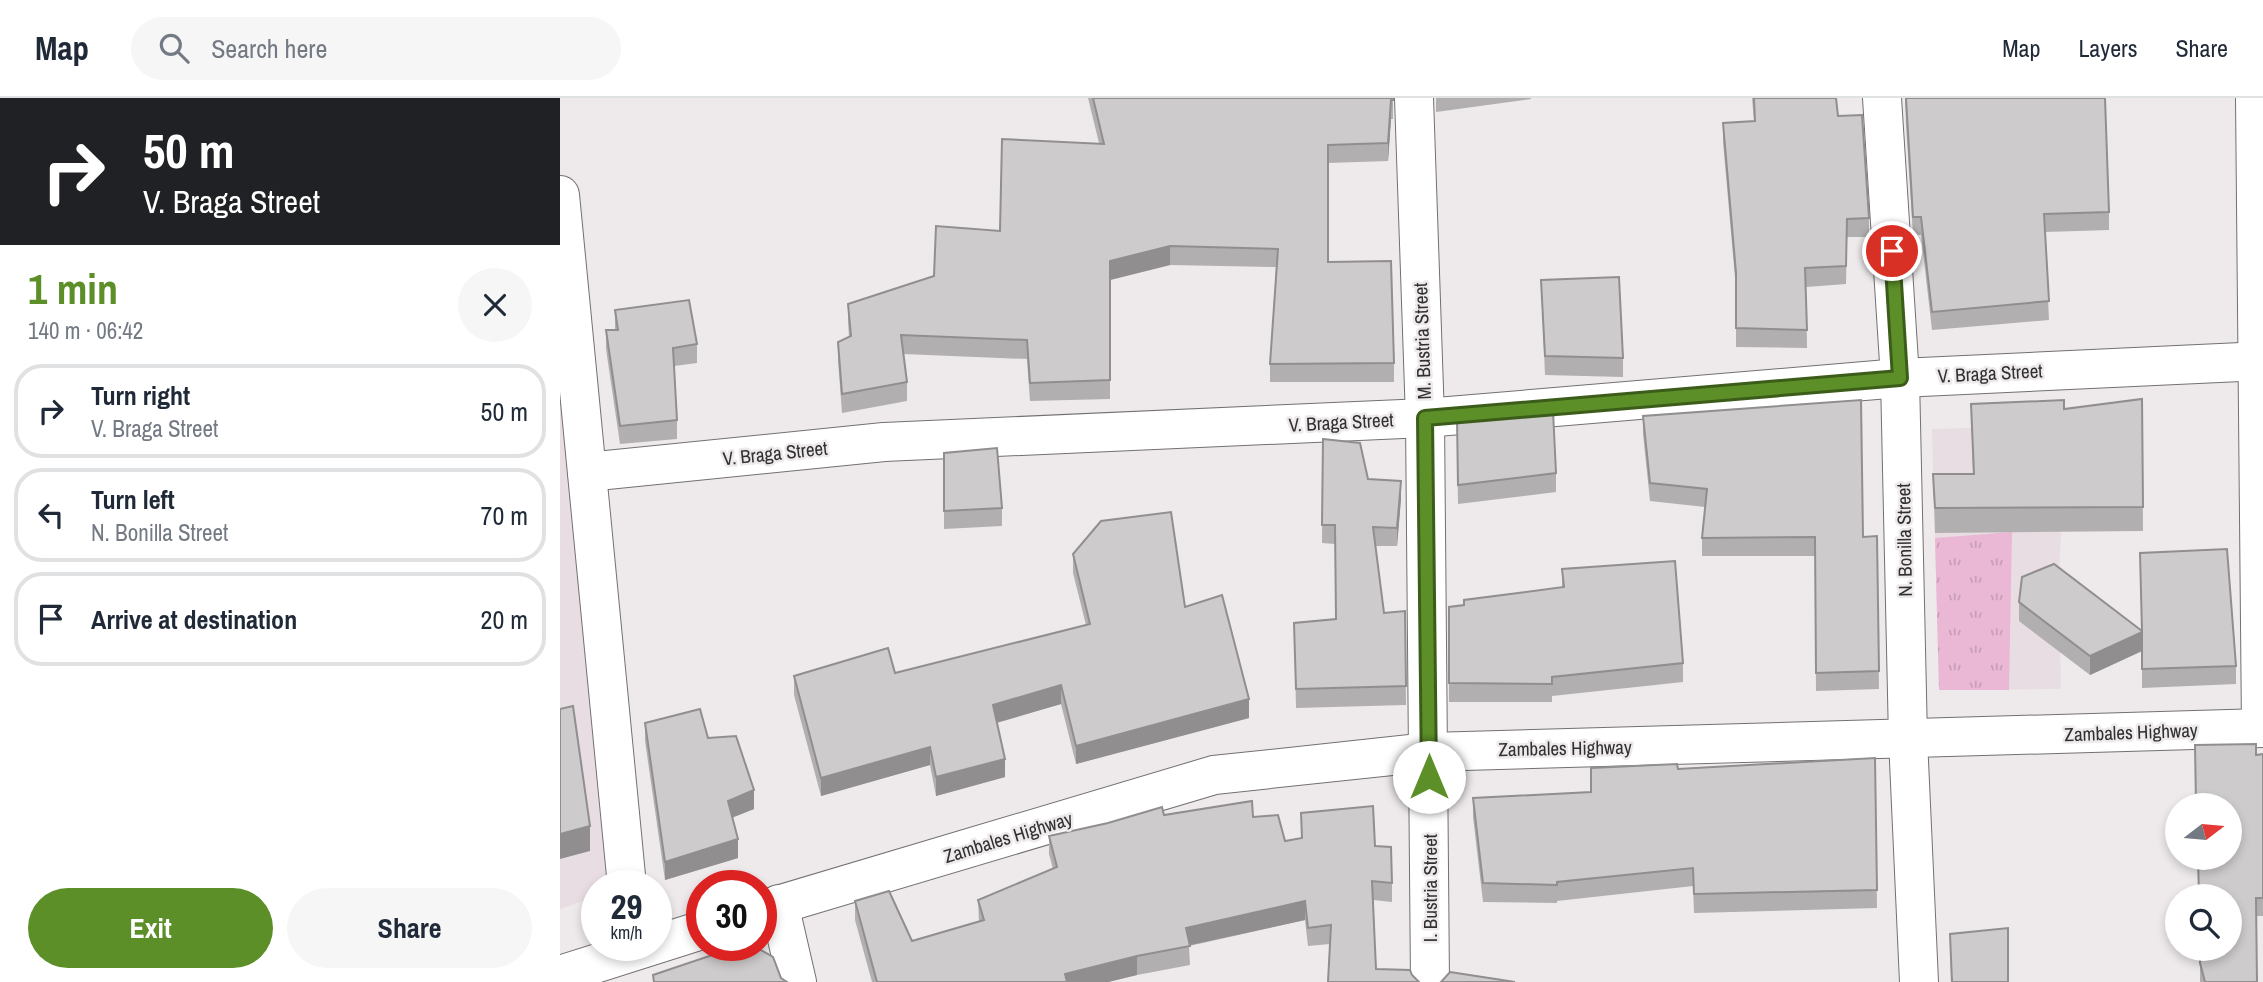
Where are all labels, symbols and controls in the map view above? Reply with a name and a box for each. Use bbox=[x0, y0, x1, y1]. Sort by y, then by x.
search box bbox=[131, 17, 621, 80]
text: Map bbox=[35, 26, 89, 70]
icon: search bbox=[155, 29, 193, 67]
text: Search here bbox=[211, 31, 327, 66]
text: Map bbox=[2002, 32, 2040, 64]
text: Layers bbox=[2078, 32, 2137, 64]
text: Share bbox=[2175, 32, 2228, 64]
text: 50 m bbox=[143, 117, 235, 183]
icon: right bbox=[28, 126, 119, 217]
text: V. Braga Street bbox=[143, 180, 320, 223]
pin bbox=[1862, 221, 1922, 281]
icon: arrive bbox=[1873, 232, 1911, 270]
text: 1 min bbox=[28, 261, 118, 317]
button: close bbox=[458, 268, 532, 342]
street label: M. Bustria Street bbox=[1407, 281, 1437, 400]
text: 140 m · 06:42 bbox=[28, 315, 143, 346]
street label: V. Braga Street bbox=[1937, 357, 2044, 389]
text: Turn right bbox=[91, 378, 190, 413]
icon: right bbox=[32, 392, 70, 430]
text: 50 m bbox=[481, 394, 528, 429]
street label: V. Braga Street bbox=[1288, 406, 1395, 438]
text: V. Braga Street bbox=[91, 413, 218, 444]
street label: V. Braga Street bbox=[721, 435, 829, 471]
text: Turn left bbox=[91, 482, 175, 517]
street label: N. Bonilla Street bbox=[1890, 482, 1918, 597]
icon: left bbox=[32, 496, 70, 534]
text: 70 m bbox=[481, 498, 528, 533]
text: N. Bonilla Street bbox=[91, 517, 228, 548]
icon: arrive bbox=[32, 600, 70, 638]
text: Arrive at destination bbox=[91, 602, 297, 637]
text: 20 m bbox=[481, 602, 528, 637]
street label: Zambales Highway bbox=[2064, 717, 2198, 747]
street label: Zambales Highway bbox=[1498, 734, 1632, 762]
position arrow bbox=[1392, 740, 1466, 814]
north arrow bbox=[2165, 793, 2242, 870]
map controls bbox=[2165, 793, 2242, 961]
street label: Zambales Highway bbox=[940, 805, 1076, 869]
street label: I. Bustria Street bbox=[1417, 833, 1443, 942]
speed limit sign: 30 bbox=[686, 870, 777, 961]
text: 29 bbox=[611, 883, 642, 930]
button: search bbox=[2165, 884, 2242, 961]
button: Exit bbox=[28, 888, 273, 968]
button: Share bbox=[287, 888, 532, 968]
text: km/h bbox=[611, 920, 643, 945]

